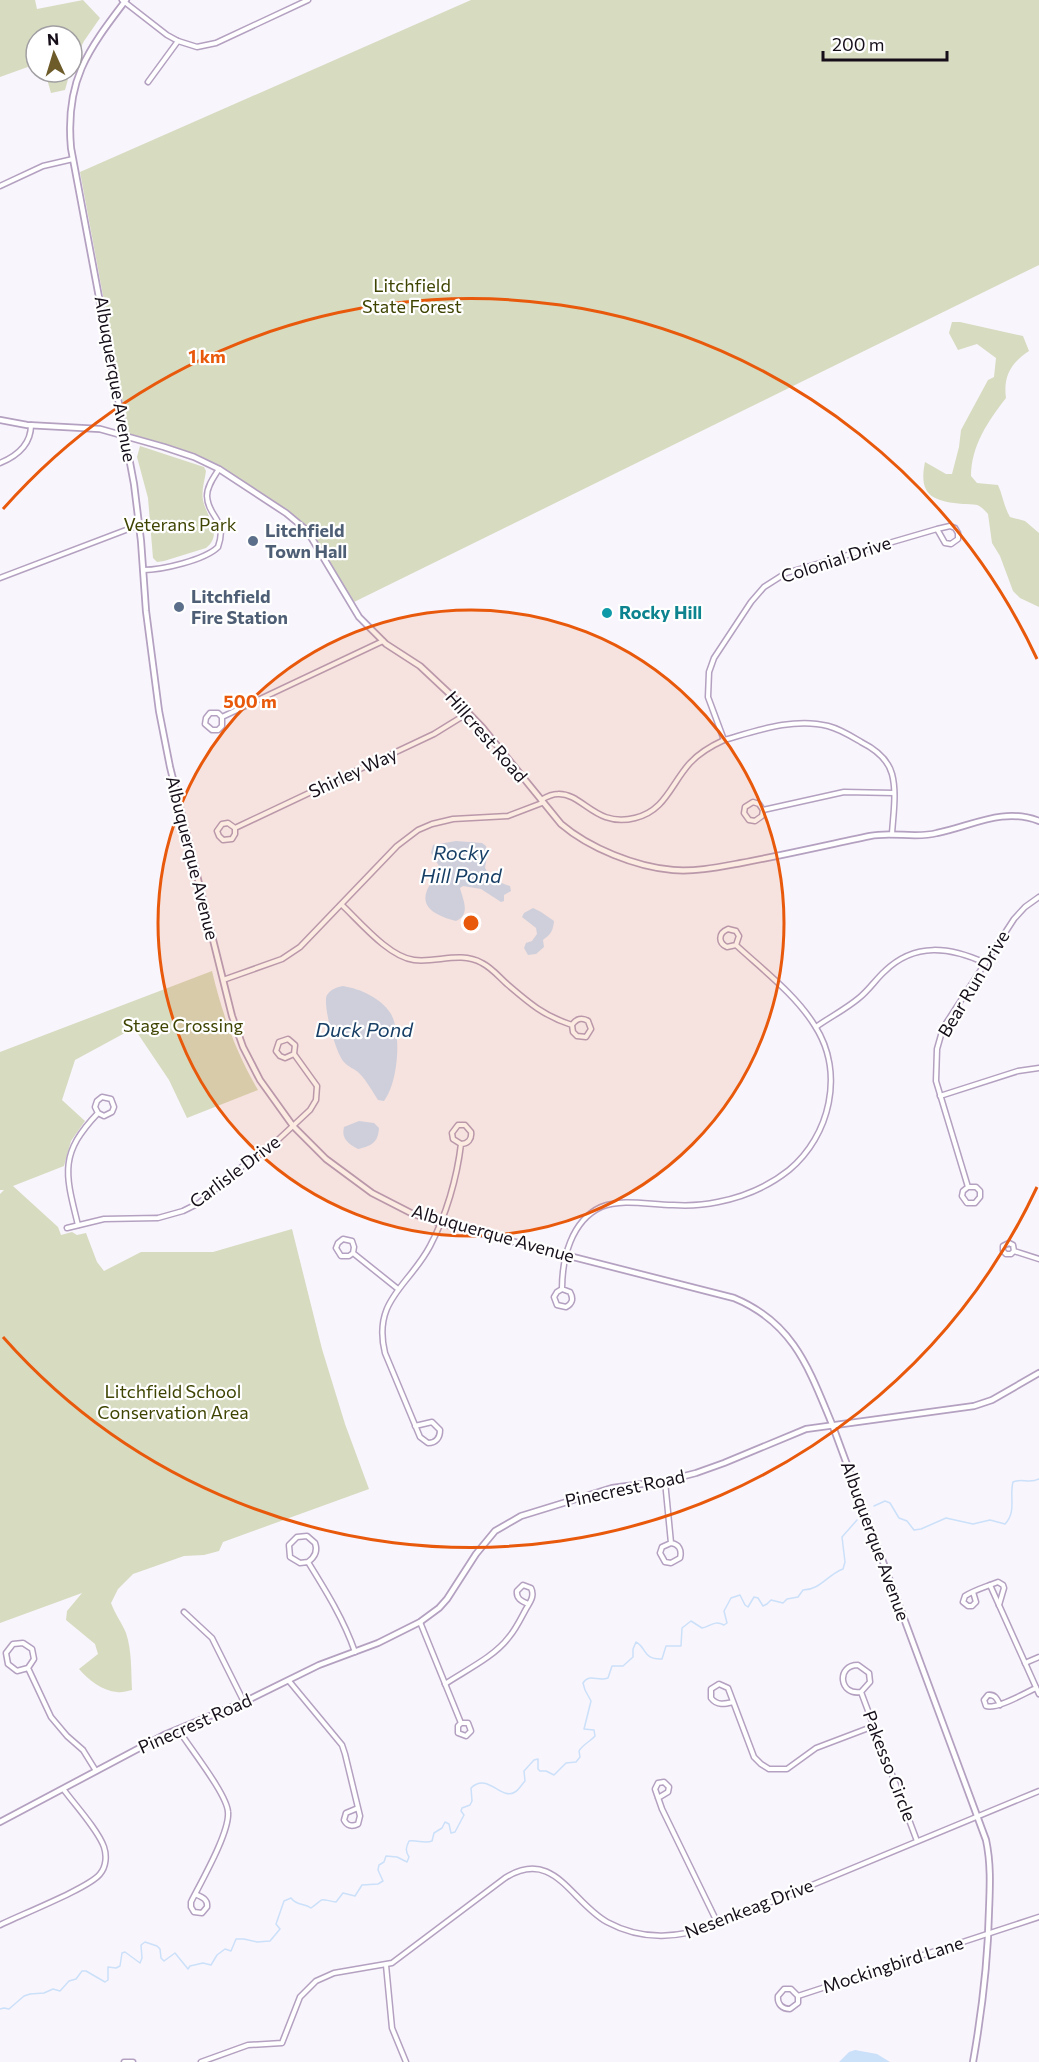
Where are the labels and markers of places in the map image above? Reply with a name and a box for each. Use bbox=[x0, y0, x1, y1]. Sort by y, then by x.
place label: Litchfield Town Hall bbox=[265, 519, 347, 562]
marker: Litchfield Town Hall bbox=[246, 534, 260, 548]
place label: Litchfield Fire Station bbox=[191, 585, 288, 628]
marker: Litchfield Fire Station bbox=[172, 600, 186, 614]
place label: Rocky Hill bbox=[619, 601, 702, 623]
marker: Rocky Hill bbox=[600, 606, 614, 620]
centre of rings bbox=[461, 913, 481, 933]

